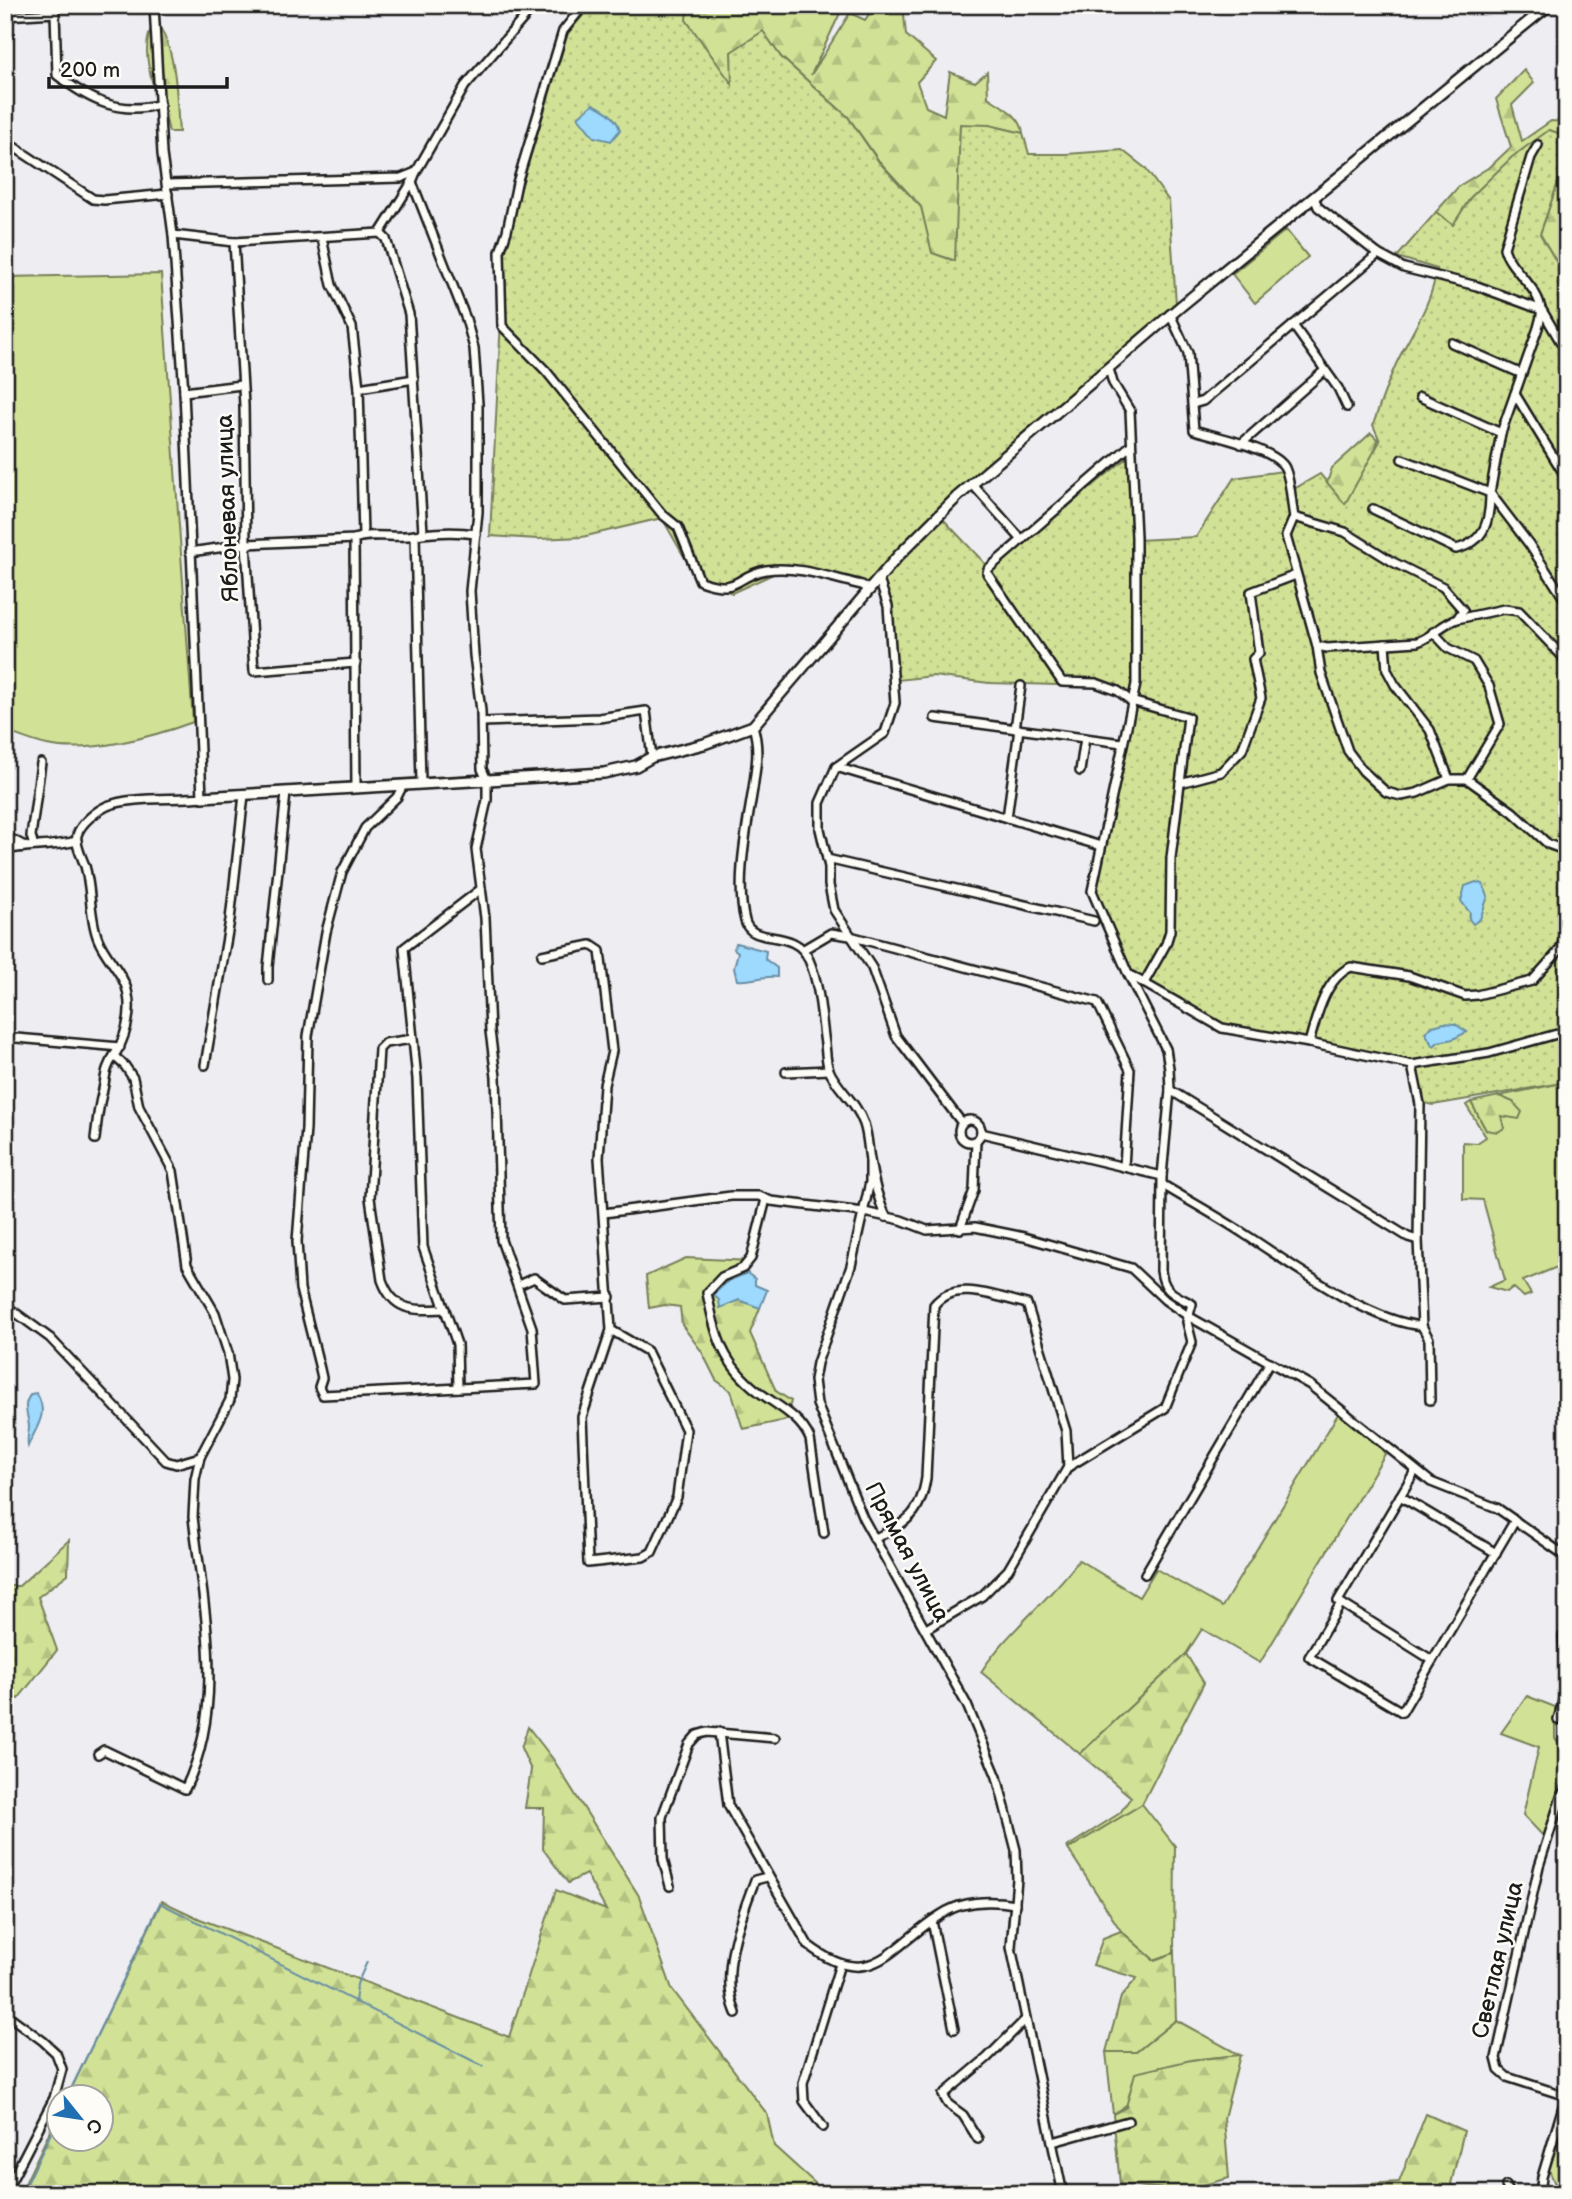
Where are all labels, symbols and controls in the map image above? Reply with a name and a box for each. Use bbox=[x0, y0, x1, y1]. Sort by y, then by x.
scale bar bbox=[49, 46, 228, 90]
text: 200 m bbox=[60, 58, 120, 83]
street label: Яблоневая улица bbox=[211, 413, 245, 602]
street label: Прямая улица bbox=[858, 1477, 956, 1627]
street label: Светлая улица bbox=[1466, 1878, 1530, 2041]
north arrow bbox=[46, 2084, 116, 2154]
text: С bbox=[80, 2114, 107, 2137]

